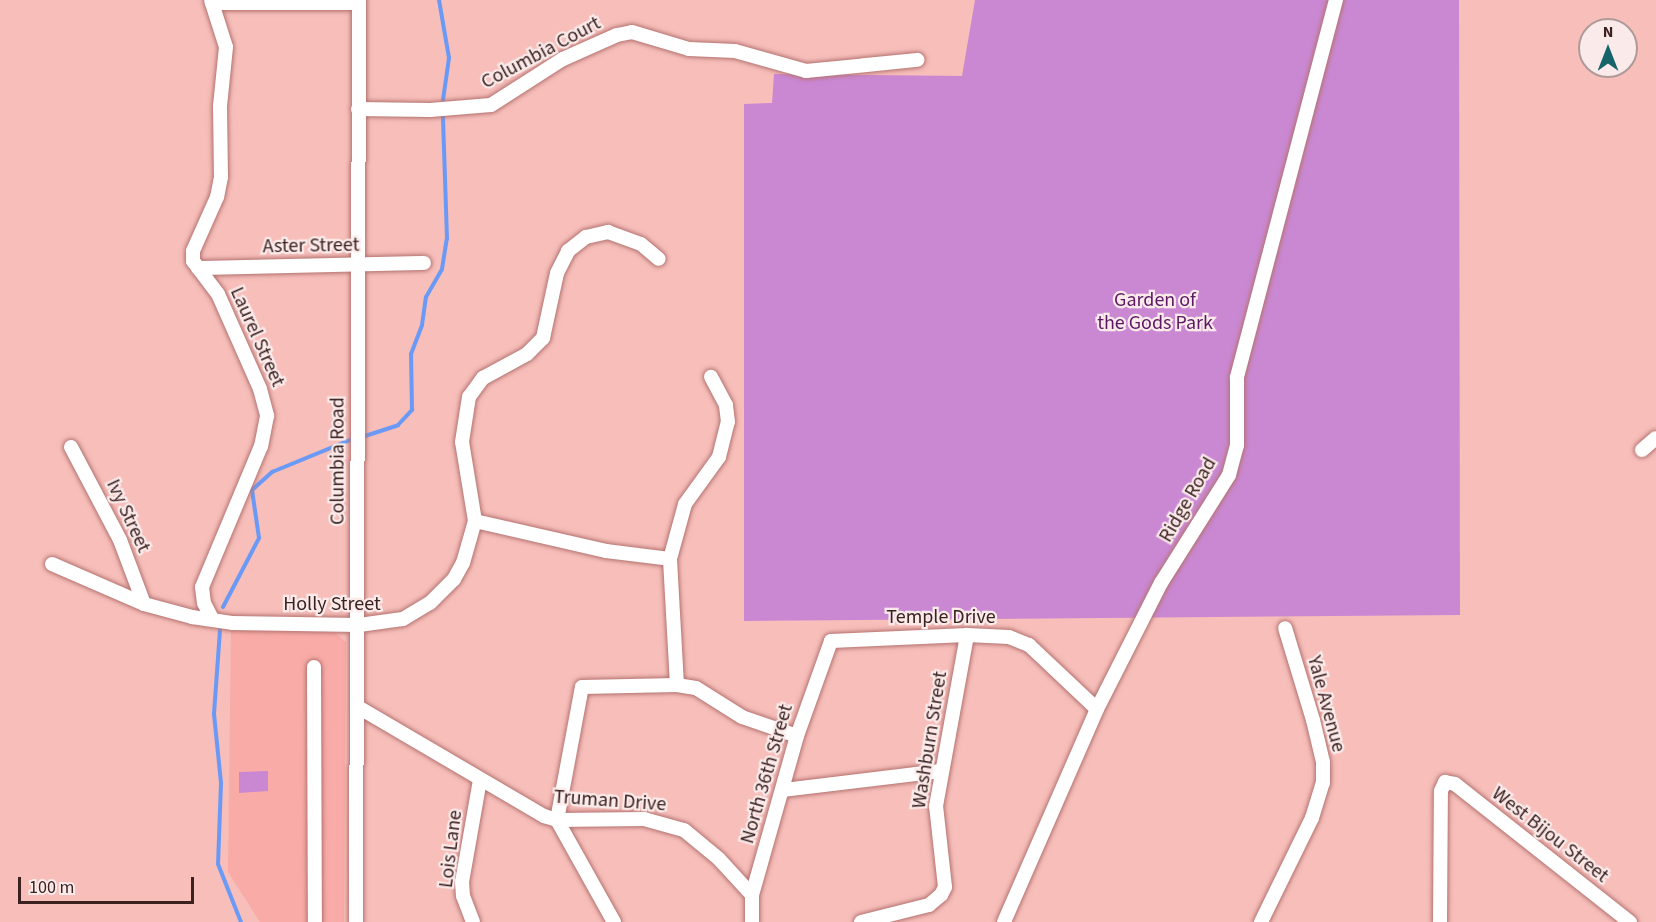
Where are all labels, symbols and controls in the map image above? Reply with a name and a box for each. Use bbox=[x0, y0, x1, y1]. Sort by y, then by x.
street label: Columbia Court bbox=[477, 11, 605, 95]
north arrow bbox=[1578, 18, 1638, 78]
text: N bbox=[1603, 21, 1613, 43]
street label: Aster Street bbox=[262, 233, 360, 259]
street label: Laurel Street bbox=[224, 283, 290, 391]
park label: Garden of the Gods Park bbox=[1097, 289, 1213, 336]
street label: Columbia Road bbox=[326, 397, 350, 525]
street label: Ridge Road bbox=[1154, 453, 1222, 547]
street label: Ivy Street bbox=[101, 476, 155, 556]
street label: Holly Street bbox=[283, 592, 381, 616]
street label: Temple Drive bbox=[886, 605, 996, 629]
street label: Yale Avenue bbox=[1302, 653, 1350, 755]
street label: Washburn Street bbox=[907, 670, 953, 810]
street label: North 36th Street bbox=[736, 701, 798, 847]
street label: West Bijou Street bbox=[1487, 782, 1613, 888]
street label: Truman Drive bbox=[553, 785, 667, 817]
street label: Lois Lane bbox=[434, 809, 468, 889]
scale bar bbox=[21, 865, 196, 903]
text: 100 m bbox=[29, 875, 74, 900]

